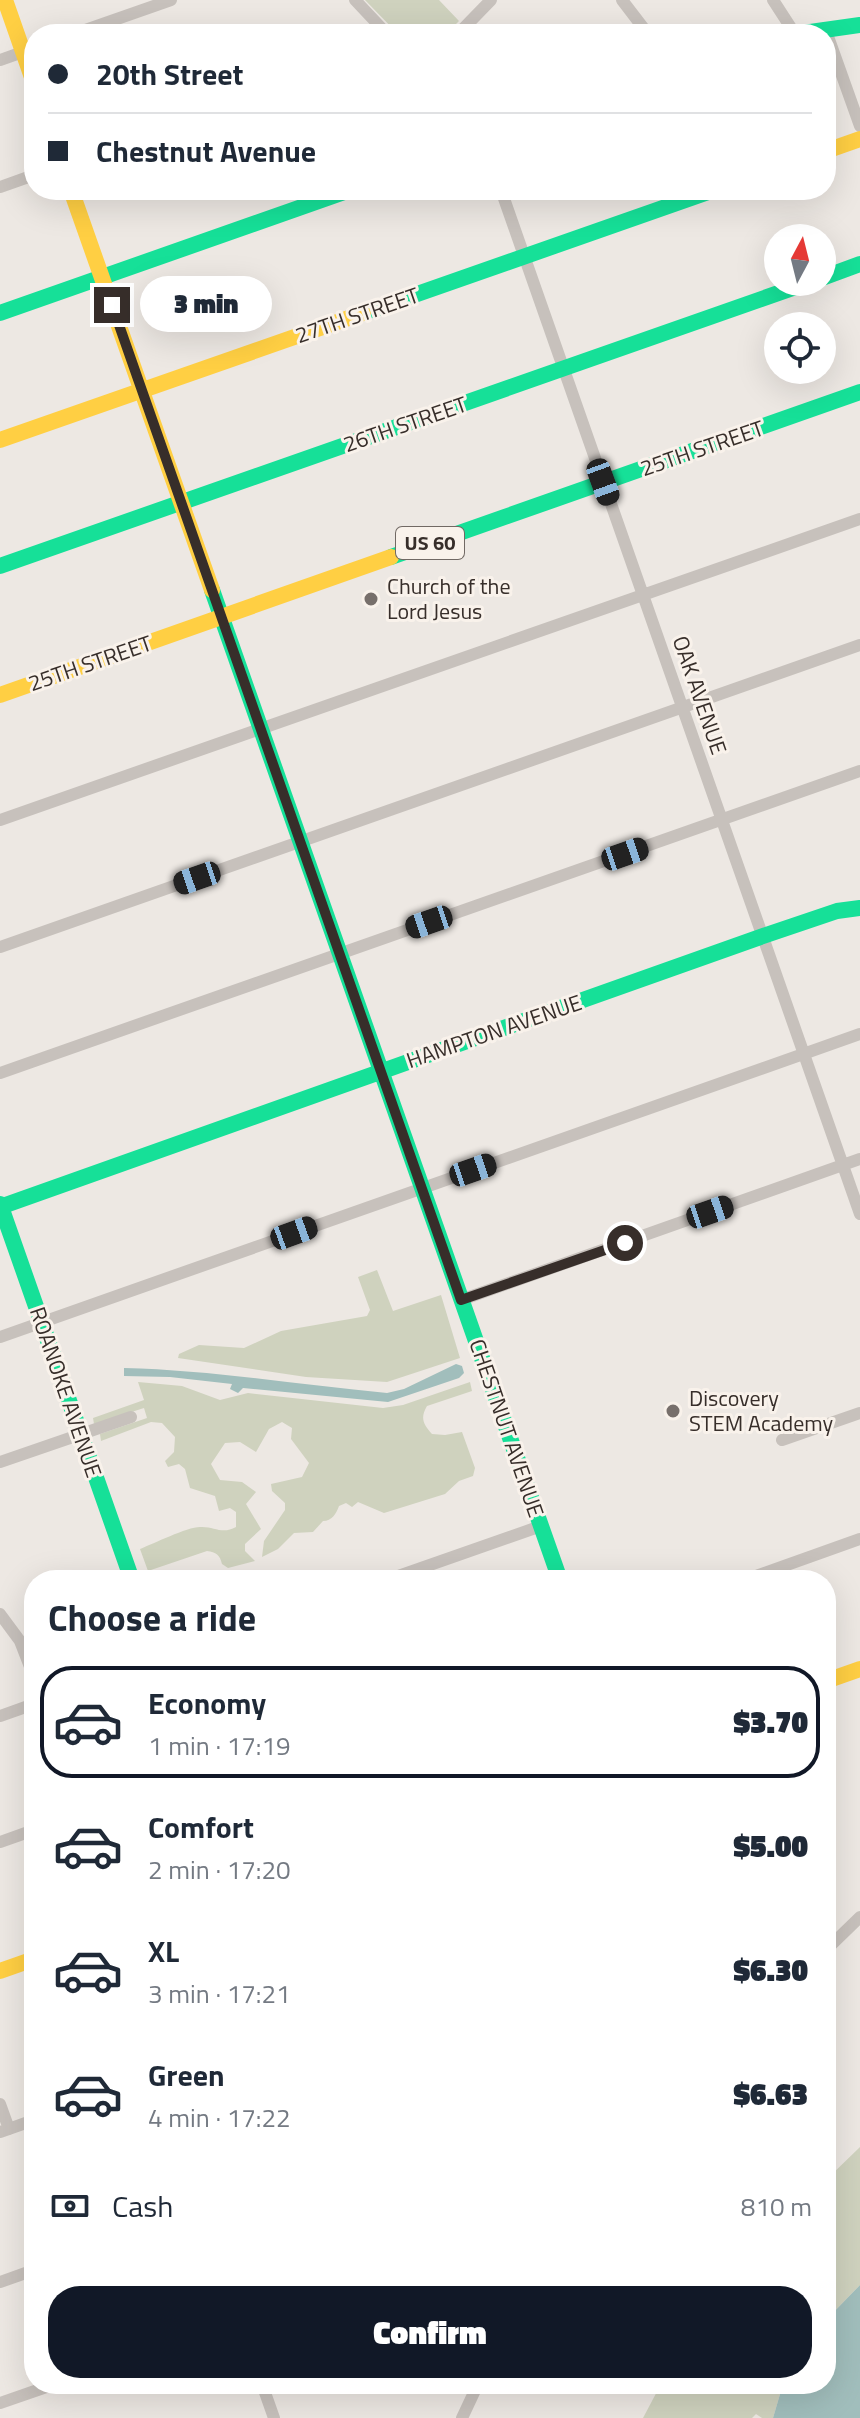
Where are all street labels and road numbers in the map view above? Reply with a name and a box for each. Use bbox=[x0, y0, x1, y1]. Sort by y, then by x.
street label: 27TH STREET bbox=[291, 278, 424, 352]
street label: 26TH STREET bbox=[339, 387, 472, 461]
street label: 25TH STREET bbox=[636, 411, 769, 485]
road number: US 60 bbox=[396, 527, 464, 559]
street label: 25TH STREET bbox=[24, 626, 157, 700]
street label: OAK AVENUE bbox=[664, 631, 736, 759]
street label: HAMPTON AVENUE bbox=[402, 985, 586, 1077]
street label: ROANOKE AVENUE bbox=[21, 1302, 111, 1482]
street label: CHESTNUT AVENUE bbox=[461, 1334, 553, 1522]

